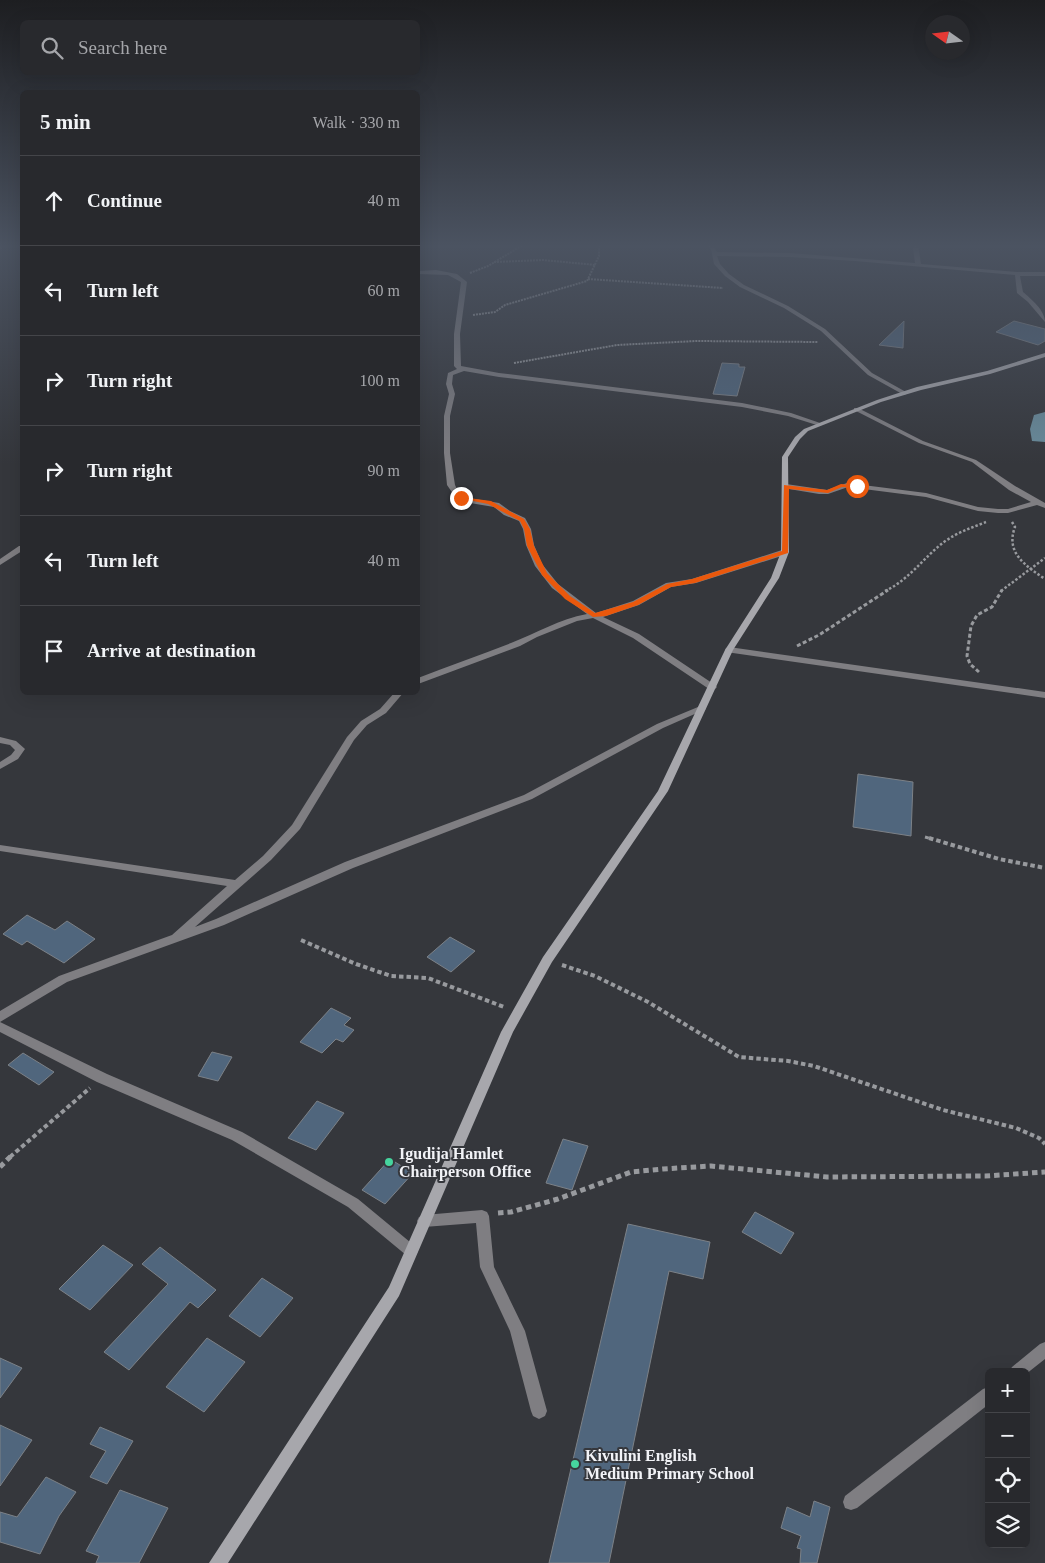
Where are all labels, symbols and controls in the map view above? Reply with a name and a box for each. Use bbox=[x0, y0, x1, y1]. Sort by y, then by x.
north arrow bbox=[925, 15, 970, 60]
search box bbox=[20, 20, 420, 75]
icon: search bbox=[38, 34, 66, 62]
text: Search here bbox=[78, 37, 167, 58]
text: 5 min bbox=[40, 110, 91, 134]
text: Walk · 330 m bbox=[313, 114, 400, 131]
icon: ahead bbox=[40, 187, 68, 215]
text: Continue bbox=[87, 190, 162, 211]
text: 40 m bbox=[368, 192, 400, 209]
icon: left bbox=[40, 277, 68, 305]
text: Turn left bbox=[87, 280, 159, 301]
text: 60 m bbox=[368, 282, 400, 299]
icon: right bbox=[40, 367, 68, 395]
text: Turn right bbox=[87, 370, 172, 391]
text: 100 m bbox=[360, 372, 400, 389]
icon: right bbox=[40, 457, 68, 485]
text: Turn right bbox=[87, 460, 172, 481]
text: 90 m bbox=[368, 462, 400, 479]
route start bbox=[846, 475, 869, 498]
route end bbox=[450, 487, 473, 510]
icon: left bbox=[40, 547, 68, 575]
text: Turn left bbox=[87, 550, 159, 571]
text: 40 m bbox=[368, 552, 400, 569]
icon: arrive bbox=[40, 637, 68, 665]
text: Arrive at destination bbox=[87, 640, 256, 661]
place label: Igudija Hamlet Chairperson Office bbox=[399, 1145, 531, 1181]
marker: Igudija Hamlet Chairperson Office bbox=[383, 1156, 395, 1168]
map controls bbox=[985, 1368, 1030, 1548]
button: + bbox=[985, 1368, 1030, 1413]
button: − bbox=[985, 1413, 1030, 1458]
place label: Kivulini English Medium Primary School bbox=[585, 1447, 754, 1483]
marker: Kivulini English Medium Primary School bbox=[569, 1458, 581, 1470]
button: locate bbox=[985, 1458, 1030, 1503]
button: layers bbox=[985, 1503, 1030, 1548]

